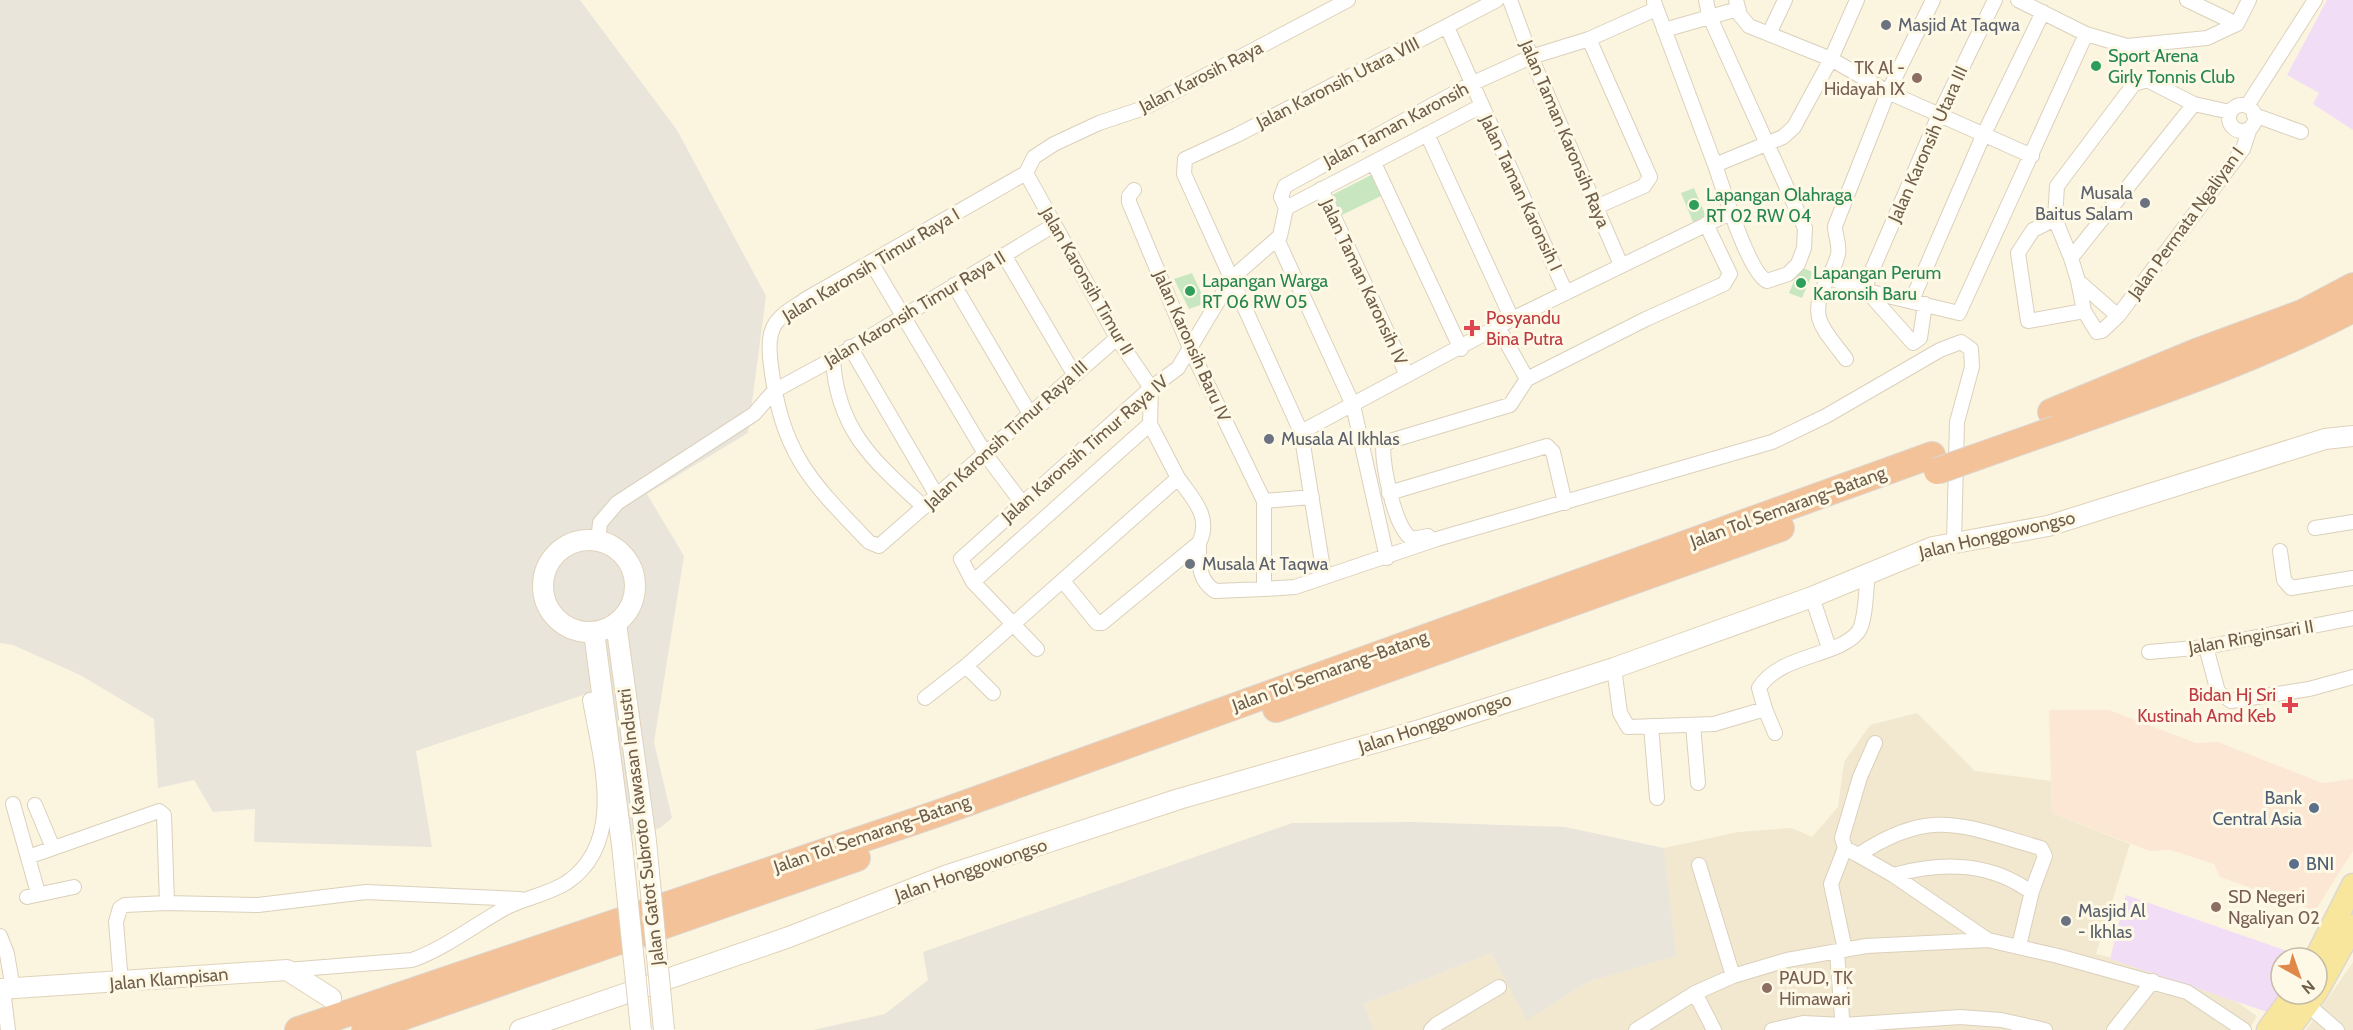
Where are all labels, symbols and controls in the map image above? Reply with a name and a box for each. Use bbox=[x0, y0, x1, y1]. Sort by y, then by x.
place label: Masjid At Taqwa bbox=[1898, 14, 2020, 36]
marker: Masjid At Taqwa bbox=[1879, 18, 1893, 32]
street label: Jalan Karonsih Utara VIII bbox=[1252, 32, 1423, 134]
street label: Jalan Karosih Raya bbox=[1135, 36, 1267, 118]
street label: Jalan Taman Karonsih Raya bbox=[1515, 36, 1615, 231]
place label: Sport Arena Girly Tonnis Club bbox=[2108, 45, 2235, 88]
place label: TK Al - Hidayah IX bbox=[1824, 57, 1905, 100]
marker: Sport Arena Girly Tonnis Club bbox=[2089, 59, 2103, 73]
street label: Jalan Karonsih Utara III bbox=[1883, 62, 1972, 227]
marker: TK Al - Hidayah IX bbox=[1910, 71, 1924, 85]
street label: Jalan Taman Karonsih bbox=[1319, 77, 1472, 173]
street label: Jalan Taman Karonsih I bbox=[1475, 111, 1567, 275]
street label: Jalan Permata Ngaliyan I bbox=[2123, 143, 2249, 304]
place label: Musala Baitus Salam bbox=[2035, 182, 2133, 225]
place label: Lapangan Olahraga RT 02 RW 04 bbox=[1706, 184, 1853, 227]
street label: Jalan Taman Karonsih IV bbox=[1315, 195, 1412, 369]
marker: Musala Baitus Salam bbox=[2138, 196, 2152, 210]
marker: Lapangan Olahraga RT 02 RW 04 bbox=[1687, 198, 1701, 212]
street label: Jalan Karonsih Timur II bbox=[1035, 202, 1138, 359]
street label: Jalan Karonsih Timur Raya I bbox=[778, 203, 964, 327]
street label: Jalan Karonsih Timur Raya II bbox=[820, 246, 1010, 372]
place label: Lapangan Perum Karonsih Baru bbox=[1813, 262, 1941, 305]
street label: Jalan Karonsih Baru IV bbox=[1148, 266, 1235, 425]
place label: Lapangan Warga RT 06 RW 05 bbox=[1202, 270, 1329, 313]
marker: Lapangan Perum Karonsih Baru bbox=[1794, 276, 1808, 290]
marker: Lapangan Warga RT 06 RW 05 bbox=[1183, 284, 1197, 298]
place label: Posyandu Bina Putra bbox=[1486, 307, 1563, 350]
marker: Posyandu Bina Putra bbox=[1463, 319, 1481, 337]
street label: Jalan Karonsih Timur Raya III bbox=[919, 356, 1092, 515]
street label: Jalan Karonsih Timur Raya IV bbox=[996, 371, 1173, 528]
place label: Musala Al Ikhlas bbox=[1281, 428, 1400, 450]
marker: Musala Al Ikhlas bbox=[1262, 432, 1276, 446]
street label: Jalan Tol Semarang–Batang bbox=[1686, 461, 1890, 553]
street label: Jalan Honggowongso bbox=[1916, 506, 2077, 564]
place label: Musala At Taqwa bbox=[1202, 553, 1329, 575]
marker: Musala At Taqwa bbox=[1183, 557, 1197, 571]
street label: Jalan Ringinsari II bbox=[2186, 615, 2315, 659]
street label: Jalan Tol Semarang–Batang bbox=[1228, 625, 1432, 717]
place label: Bidan Hj Sri Kustinah Amd Keb bbox=[2137, 684, 2276, 727]
street label: Jalan Gatot Subroto Kawasan Industri bbox=[613, 687, 669, 968]
street label: Jalan Honggowongso bbox=[1355, 688, 1514, 758]
marker: Bidan Hj Sri Kustinah Amd Keb bbox=[2281, 696, 2299, 714]
place label: Bank Central Asia bbox=[2212, 787, 2303, 830]
street label: Jalan Tol Semarang–Batang bbox=[770, 790, 974, 878]
marker: Bank Central Asia bbox=[2307, 801, 2321, 815]
street label: Jalan Honggowongso bbox=[891, 834, 1050, 907]
place label: BNI bbox=[2306, 853, 2334, 875]
marker: BNI bbox=[2287, 857, 2301, 871]
place label: SD Negeri Ngaliyan 02 bbox=[2228, 886, 2320, 929]
place label: Masjid Al - Ikhlas bbox=[2078, 900, 2146, 943]
marker: SD Negeri Ngaliyan 02 bbox=[2209, 900, 2223, 914]
marker: Masjid Al - Ikhlas bbox=[2059, 914, 2073, 928]
north arrow bbox=[2269, 946, 2329, 1006]
street label: Jalan Klampisan bbox=[108, 963, 229, 995]
place label: PAUD, TK Himawari bbox=[1779, 967, 1854, 1010]
text: N bbox=[2298, 976, 2319, 998]
marker: PAUD, TK Himawari bbox=[1760, 981, 1774, 995]

